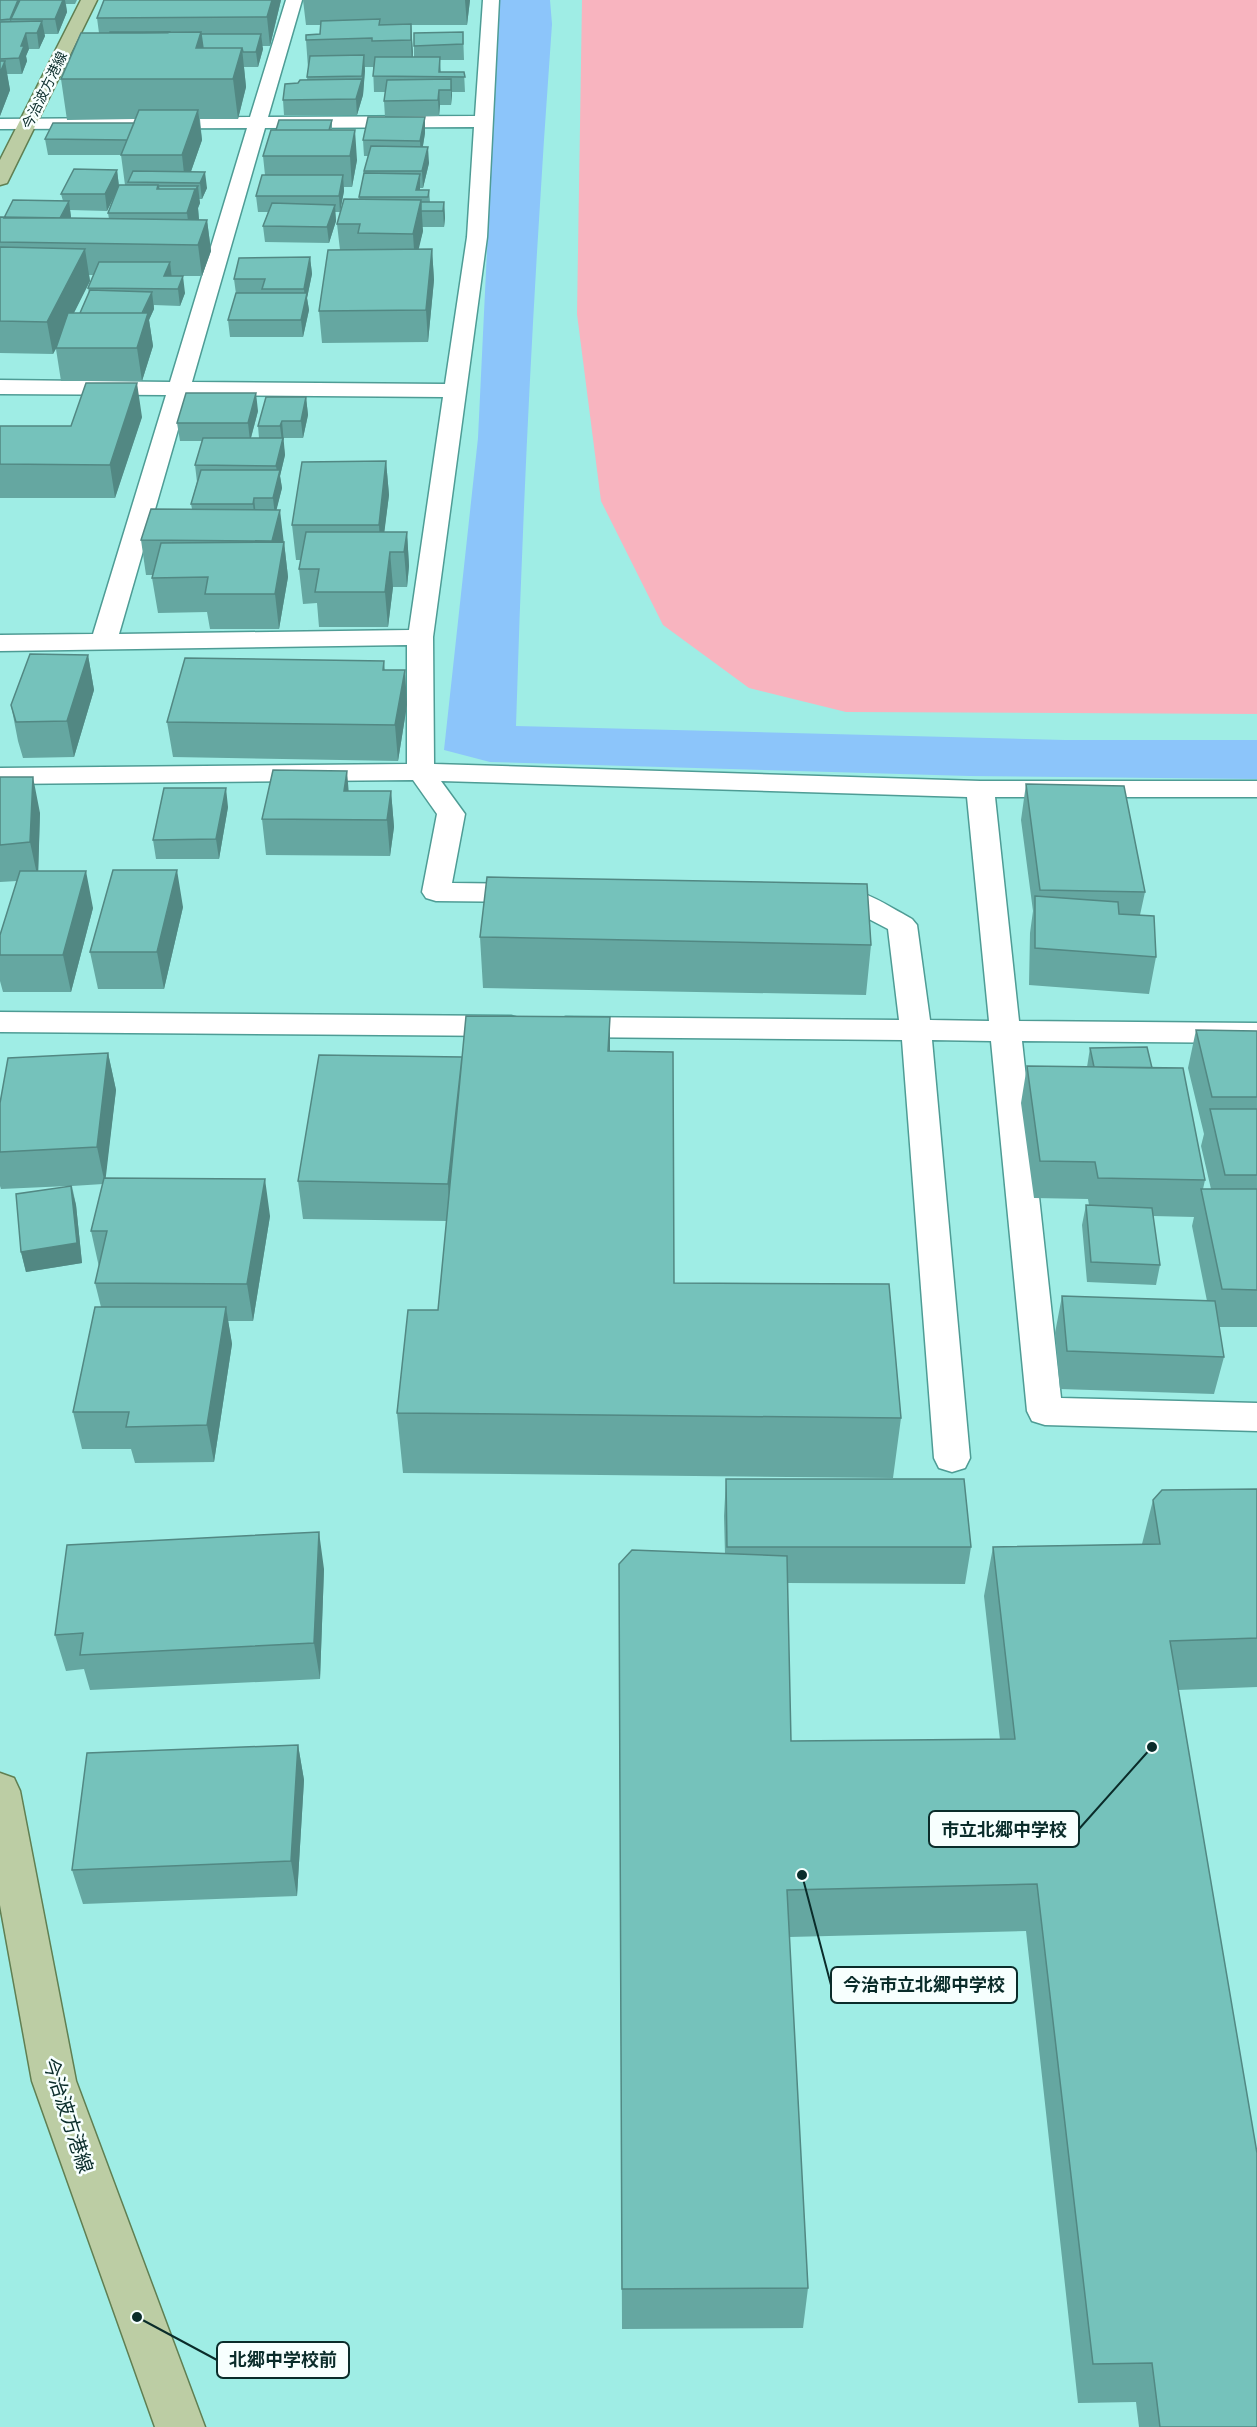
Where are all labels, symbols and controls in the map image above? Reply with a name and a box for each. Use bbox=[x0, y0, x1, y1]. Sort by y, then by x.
street label: 今治波方港線 bbox=[18, 49, 70, 131]
callout: 市立北郷中学校 bbox=[929, 1811, 1079, 1847]
text: 市立北郷中学校 bbox=[941, 1818, 1067, 1840]
callout: 今治市立北郷中学校 bbox=[831, 1967, 1017, 2003]
text: 今治市立北郷中学校 bbox=[843, 1973, 1005, 1995]
street label: 今治波方港線 bbox=[39, 2054, 99, 2176]
callout: 北郷中学校前 bbox=[217, 2342, 349, 2378]
text: 北郷中学校前 bbox=[229, 2348, 337, 2370]

